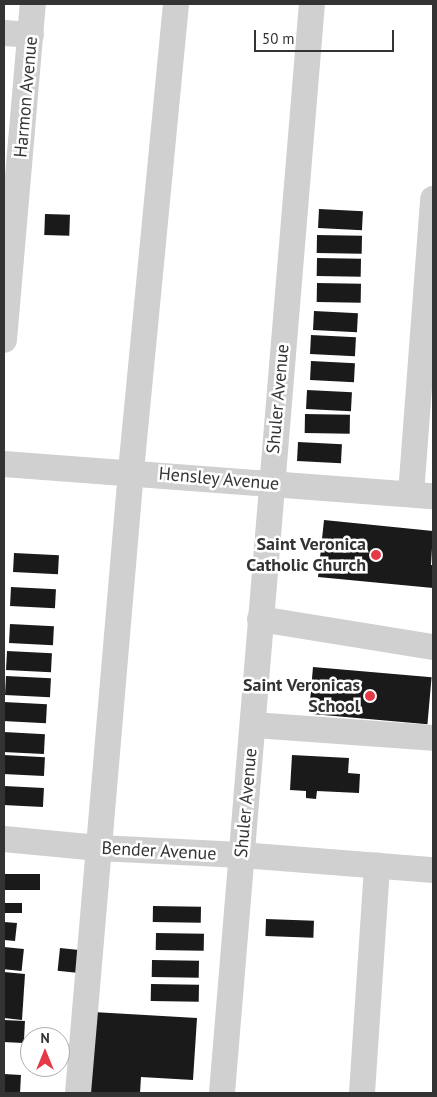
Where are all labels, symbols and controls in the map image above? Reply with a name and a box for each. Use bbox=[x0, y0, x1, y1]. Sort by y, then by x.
scale bar bbox=[257, 20, 397, 52]
text: 50 m bbox=[262, 29, 295, 48]
street label: Harmon Avenue bbox=[10, 35, 42, 159]
street label: Shuler Avenue bbox=[262, 343, 294, 455]
street label: Hensley Avenue bbox=[157, 463, 281, 495]
place label: Saint Veronica Catholic Church bbox=[245, 534, 366, 576]
marker: Saint Veronica Catholic Church bbox=[370, 549, 382, 561]
place label: Saint Veronicas School bbox=[242, 675, 360, 718]
marker: Saint Veronicas School bbox=[364, 690, 376, 702]
street label: Shuler Avenue bbox=[230, 747, 262, 859]
street label: Bender Avenue bbox=[101, 837, 217, 865]
north arrow bbox=[20, 1027, 70, 1077]
text: N bbox=[40, 1029, 50, 1047]

